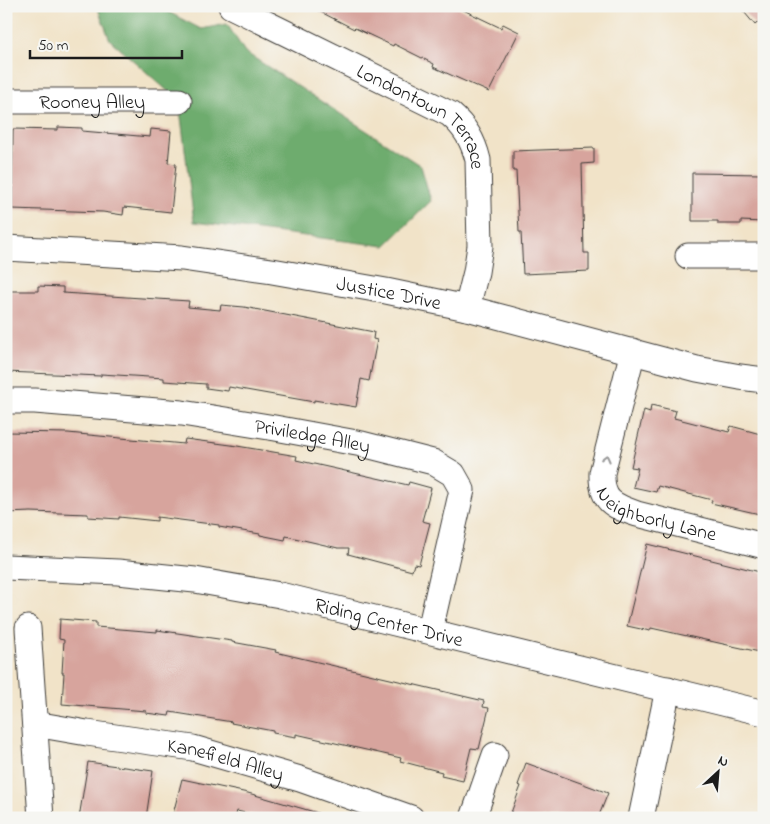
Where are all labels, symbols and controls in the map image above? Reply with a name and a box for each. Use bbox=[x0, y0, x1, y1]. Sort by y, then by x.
scale bar bbox=[30, 28, 182, 60]
text: 50 m bbox=[38, 35, 69, 57]
street label: Londontown Terrace bbox=[351, 58, 490, 169]
street label: Rooney Alley bbox=[39, 89, 145, 118]
street label: Justice Drive bbox=[334, 271, 444, 319]
street label: Priviledge Alley bbox=[252, 413, 373, 463]
one-way arrow bbox=[600, 454, 611, 463]
street label: Neighborly Lane bbox=[587, 483, 719, 550]
street label: Riding Center Drive bbox=[311, 592, 466, 656]
street label: Kanefield Alley bbox=[165, 732, 287, 791]
north arrow bbox=[692, 746, 742, 796]
text: N bbox=[714, 750, 732, 773]

